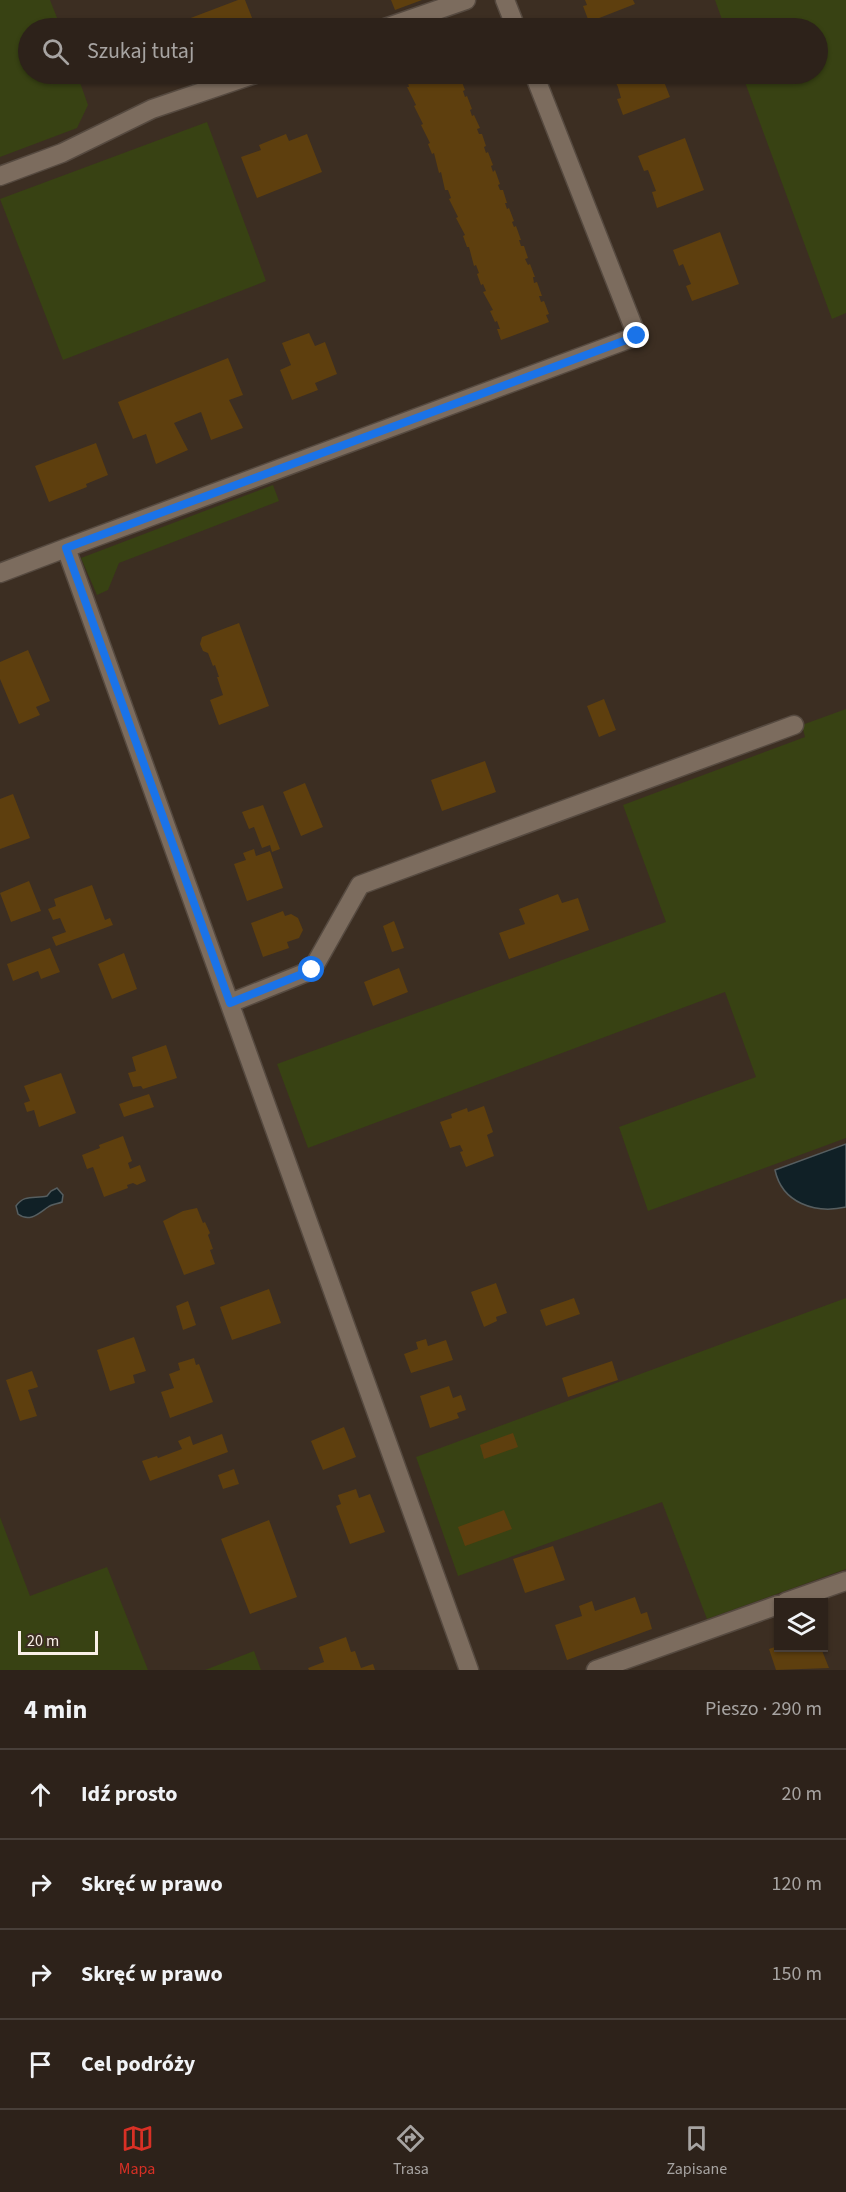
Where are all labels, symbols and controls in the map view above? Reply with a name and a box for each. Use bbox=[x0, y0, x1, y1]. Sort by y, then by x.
search box bbox=[18, 18, 828, 84]
icon: search bbox=[39, 35, 72, 68]
text: Szukaj tutaj bbox=[87, 35, 194, 67]
route end bbox=[623, 322, 649, 348]
route start bbox=[298, 956, 324, 982]
map controls bbox=[774, 1598, 828, 1652]
button: layers bbox=[774, 1598, 828, 1652]
scale bar bbox=[18, 1628, 98, 1656]
text: 20 m bbox=[27, 1630, 59, 1652]
text: 4 min bbox=[24, 1691, 87, 1728]
text: Pieszo · 290 m bbox=[705, 1695, 822, 1723]
icon: ahead bbox=[24, 1778, 57, 1811]
text: Idź prosto bbox=[81, 1778, 178, 1810]
text: 20 m bbox=[782, 1780, 822, 1808]
icon: right bbox=[24, 1868, 57, 1901]
text: Skręć w prawo bbox=[81, 1868, 223, 1900]
text: 120 m bbox=[772, 1870, 822, 1898]
icon: right bbox=[24, 1958, 57, 1991]
text: Skręć w prawo bbox=[81, 1958, 223, 1990]
text: 150 m bbox=[772, 1960, 822, 1988]
icon: arrive bbox=[24, 2048, 57, 2081]
text: Cel podróży bbox=[81, 2048, 195, 2080]
tab: Mapa bbox=[119, 2122, 155, 2180]
tab: Trasa bbox=[393, 2122, 429, 2180]
tab: Zapisane bbox=[666, 2122, 727, 2180]

